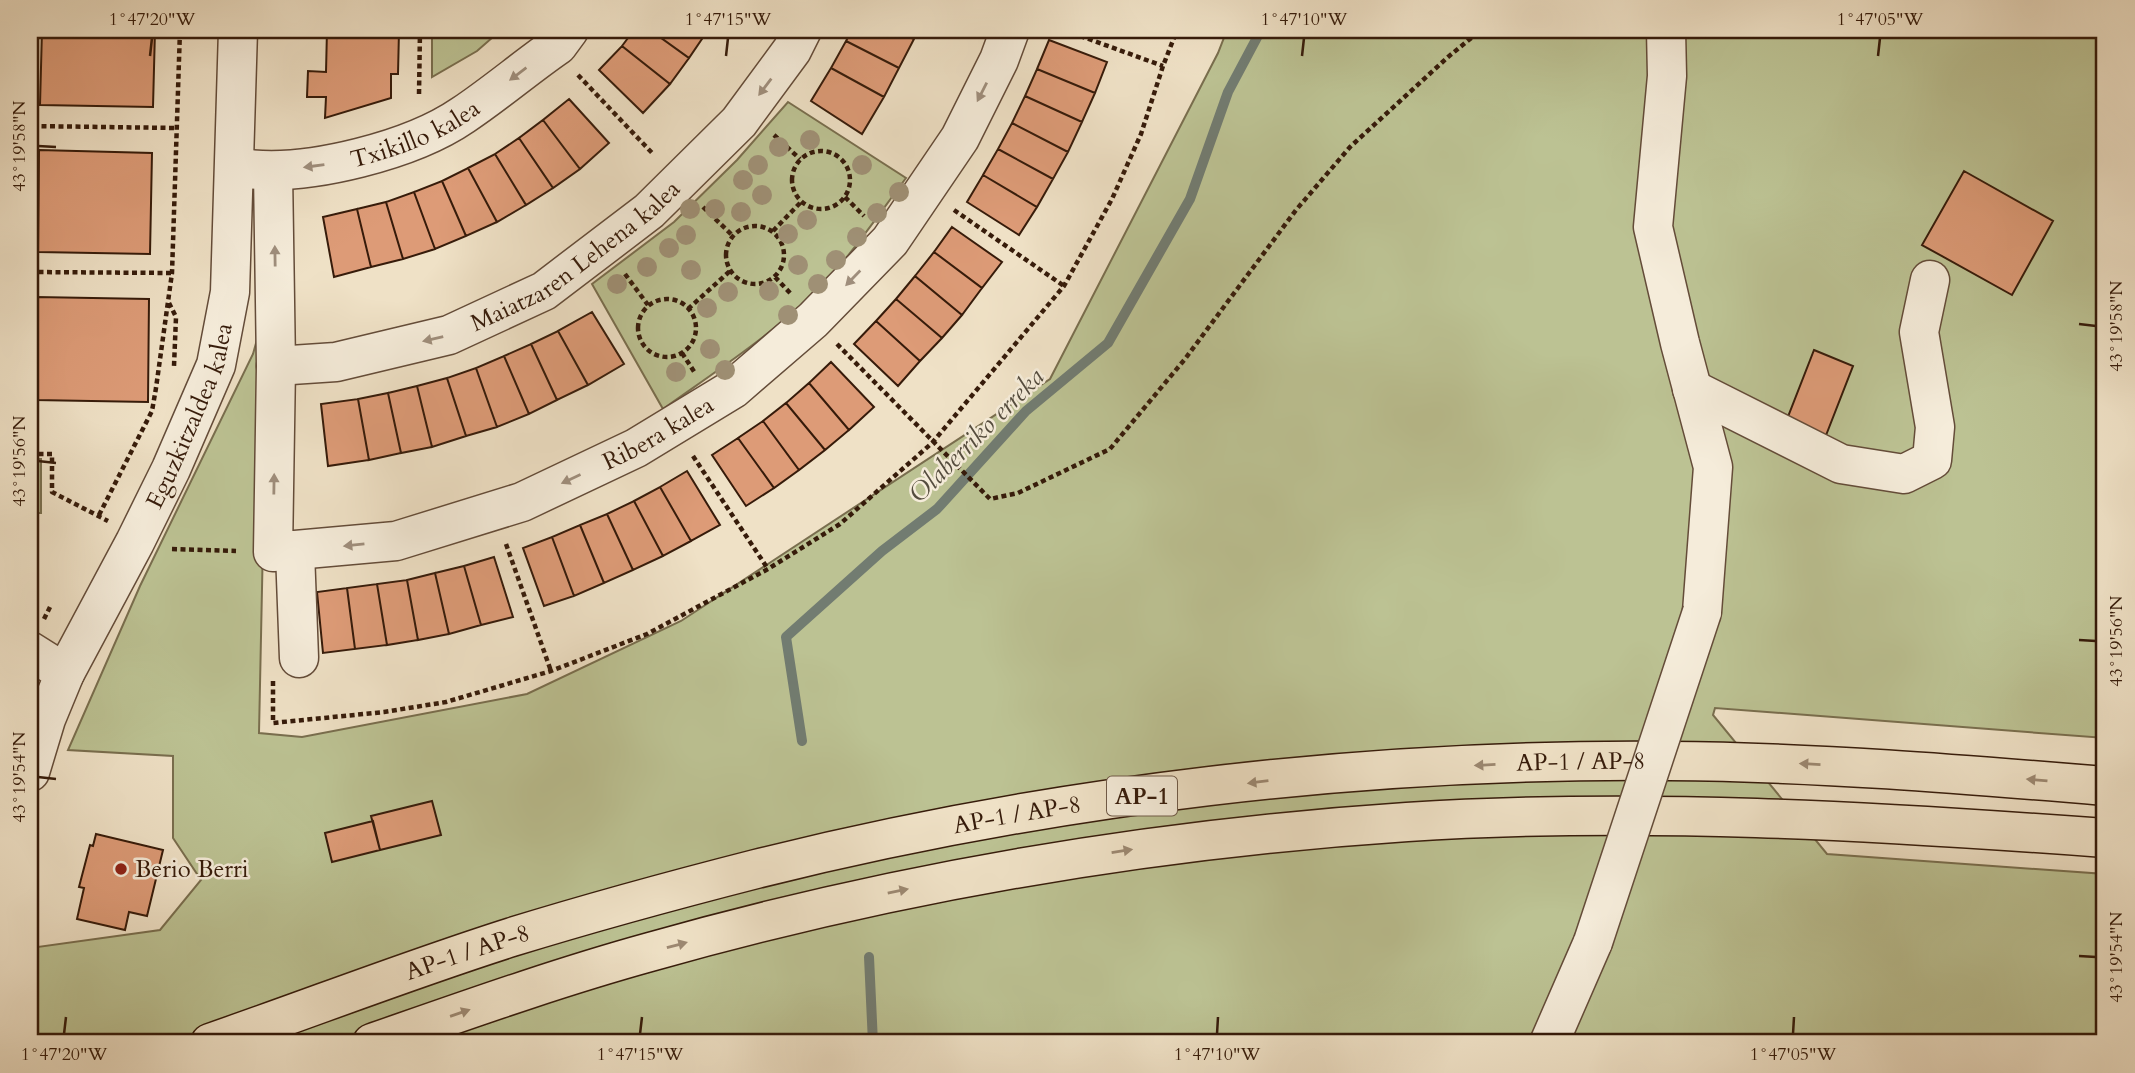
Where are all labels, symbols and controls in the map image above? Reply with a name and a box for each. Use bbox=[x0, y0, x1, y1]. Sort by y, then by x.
text: 1°47'20"W bbox=[109, 7, 195, 32]
text: 1°47'15"W bbox=[685, 7, 771, 32]
text: 1°47'10"W bbox=[1261, 7, 1347, 32]
text: 1°47'05"W bbox=[1837, 7, 1923, 32]
one-way arrow bbox=[509, 67, 527, 81]
one-way arrow bbox=[758, 78, 772, 96]
one-way arrow bbox=[977, 82, 988, 102]
street label: Txikillo kalea bbox=[347, 92, 487, 176]
text: 43°19'58"N bbox=[7, 100, 32, 192]
one-way arrow bbox=[303, 161, 325, 172]
street label: Maiatzaren Lehena kalea bbox=[465, 173, 688, 340]
one-way arrow bbox=[269, 245, 280, 267]
one-way arrow bbox=[846, 269, 862, 286]
text: 43°19'58"N bbox=[2104, 280, 2129, 372]
street label: Eguzkitzaldea kalea bbox=[138, 320, 241, 514]
one-way arrow bbox=[422, 334, 444, 345]
water label: Olaberriko erreka bbox=[901, 360, 1052, 511]
street label: Ribera kalea bbox=[597, 388, 721, 478]
text: 43°19'56"N bbox=[7, 415, 32, 507]
one-way arrow bbox=[268, 472, 280, 494]
one-way arrow bbox=[560, 474, 581, 485]
one-way arrow bbox=[343, 540, 365, 551]
text: 43°19'56"N bbox=[2104, 595, 2129, 687]
text: 43°19'54"N bbox=[7, 731, 32, 823]
street label: AP-1 / AP-8 bbox=[1516, 745, 1645, 780]
one-way arrow bbox=[1799, 759, 1821, 770]
one-way arrow bbox=[1474, 760, 1496, 771]
one-way arrow bbox=[2026, 774, 2048, 785]
road number: AP-1 bbox=[1107, 776, 1177, 816]
one-way arrow bbox=[1247, 776, 1269, 787]
street label: AP-1 / AP-8 bbox=[950, 788, 1083, 842]
one-way arrow bbox=[1111, 845, 1133, 856]
place label: Berio Berri bbox=[135, 853, 249, 886]
marker: Berio Berri bbox=[113, 861, 129, 877]
one-way arrow bbox=[887, 885, 909, 896]
text: 43°19'54"N bbox=[2104, 911, 2129, 1003]
street label: AP-1 / AP-8 bbox=[401, 917, 534, 989]
one-way arrow bbox=[667, 939, 688, 949]
one-way arrow bbox=[450, 1007, 471, 1018]
text: 1°47'20"W bbox=[21, 1042, 107, 1067]
text: 1°47'15"W bbox=[597, 1042, 683, 1067]
text: 1°47'10"W bbox=[1174, 1042, 1260, 1067]
text: 1°47'05"W bbox=[1750, 1042, 1836, 1067]

